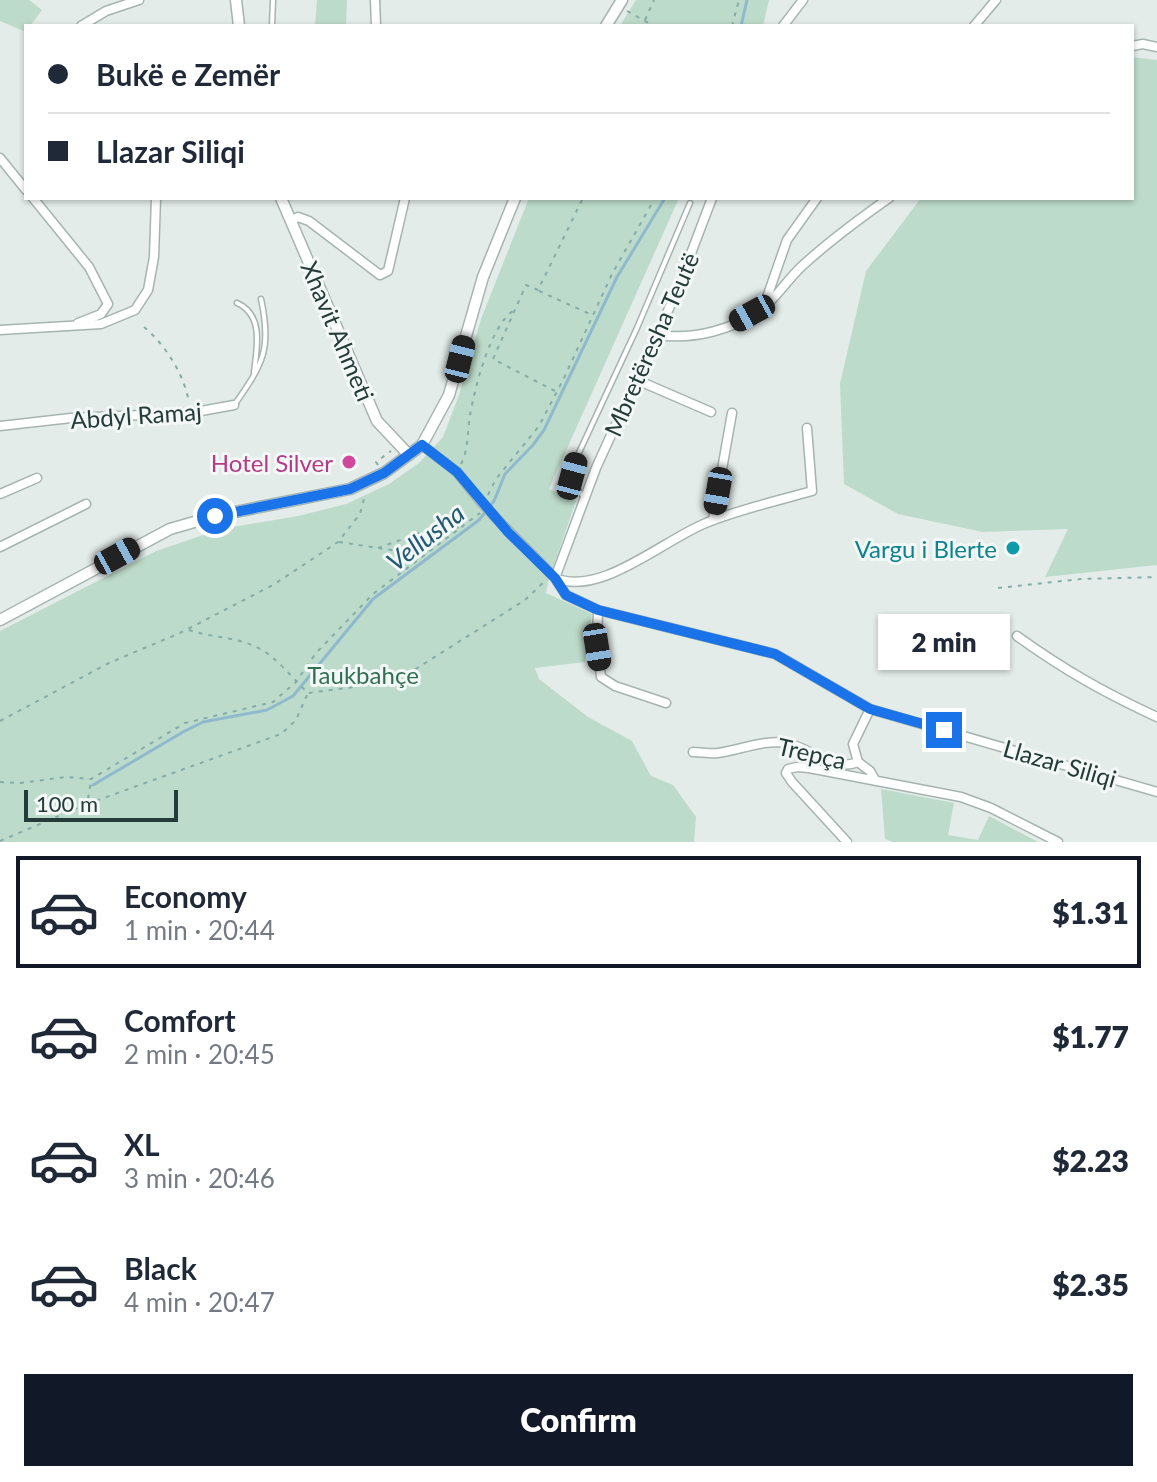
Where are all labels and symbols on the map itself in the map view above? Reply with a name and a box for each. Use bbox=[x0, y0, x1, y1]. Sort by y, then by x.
street label: Mbretëresha Teutë bbox=[597, 248, 705, 440]
street label: Xhavit Ahmeti bbox=[295, 257, 381, 405]
car bbox=[725, 291, 779, 335]
car bbox=[443, 333, 477, 385]
street label: Abdyl Ramaj bbox=[69, 396, 203, 434]
place label: Hotel Silver bbox=[211, 448, 333, 477]
car bbox=[554, 450, 590, 502]
marker: Hotel Silver bbox=[340, 453, 358, 471]
car bbox=[702, 465, 734, 517]
water label: Vellusha bbox=[380, 497, 470, 577]
route start bbox=[197, 498, 233, 534]
car bbox=[90, 534, 144, 578]
place label: Vargu i Blerte bbox=[855, 534, 997, 563]
marker: Vargu i Blerte bbox=[1004, 539, 1022, 557]
callout: 2 min bbox=[878, 614, 1010, 670]
car bbox=[581, 621, 613, 673]
park label: Taukbahçe bbox=[307, 660, 419, 689]
route end bbox=[926, 712, 962, 748]
street label: Trepça bbox=[775, 731, 849, 775]
street label: Llazar Siliqi bbox=[1000, 733, 1120, 793]
scale bar bbox=[24, 786, 178, 822]

